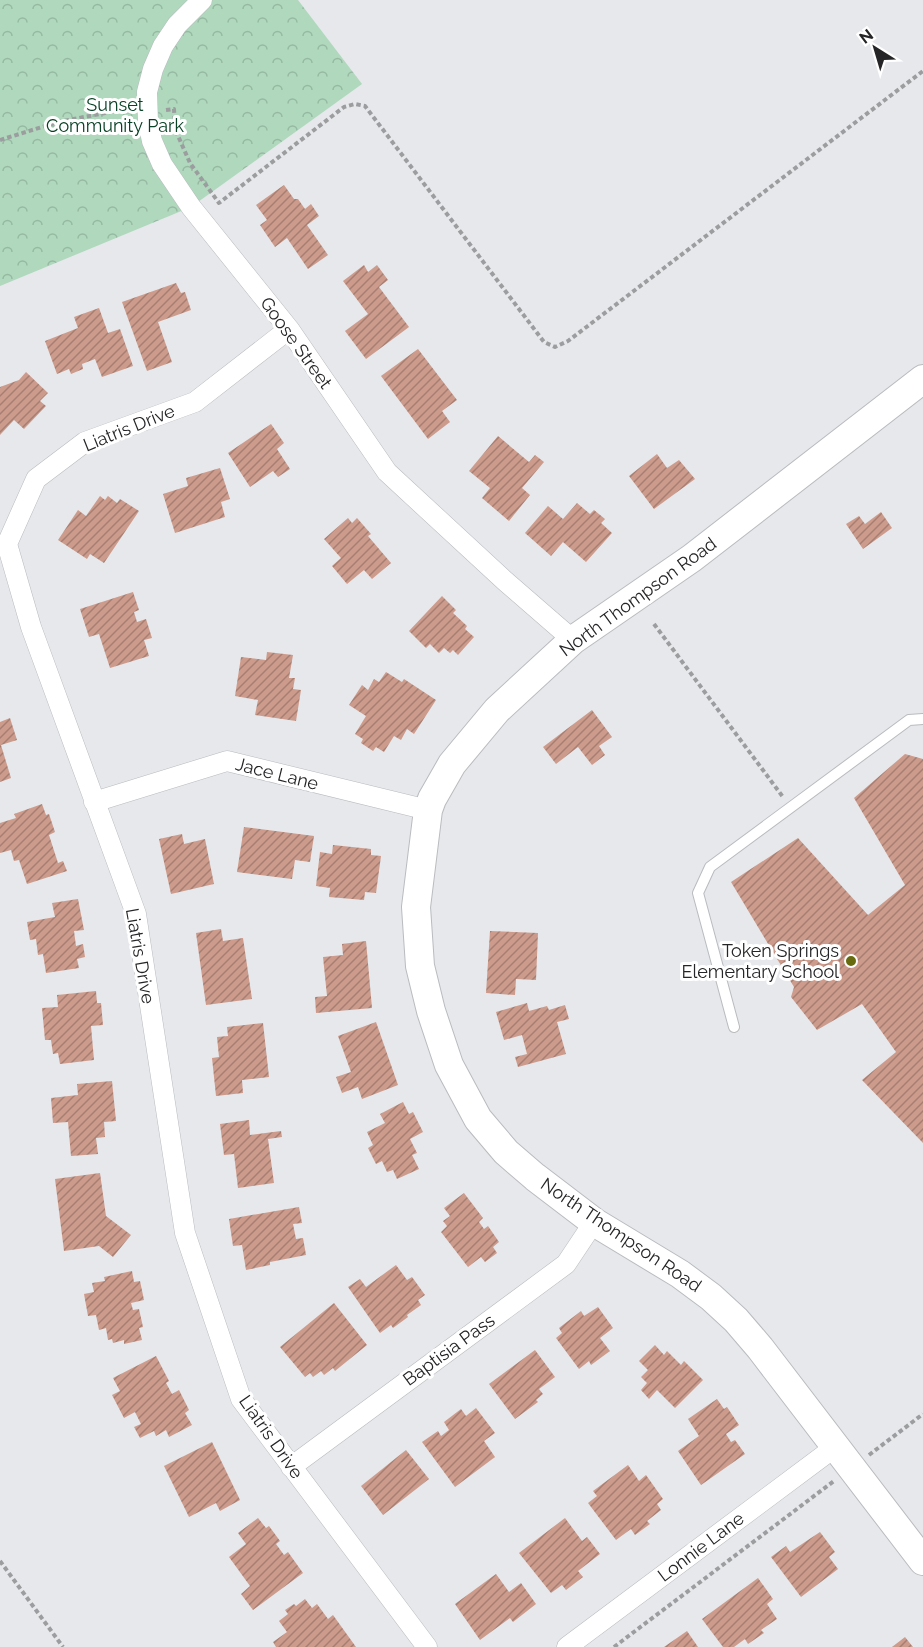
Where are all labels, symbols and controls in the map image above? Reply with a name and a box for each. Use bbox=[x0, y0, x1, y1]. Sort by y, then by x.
north arrow bbox=[845, 18, 905, 78]
text: N bbox=[856, 25, 877, 48]
park label: Sunset Community Park bbox=[46, 94, 184, 136]
street label: Goose Street bbox=[256, 293, 337, 393]
street label: Liatris Drive bbox=[80, 400, 178, 455]
street label: North Thompson Road bbox=[555, 533, 720, 661]
street label: Jace Lane bbox=[234, 753, 321, 794]
street label: Liatris Drive bbox=[122, 906, 159, 1006]
place label: Token Springs Elementary School bbox=[681, 940, 839, 982]
marker: Token Springs Elementary School bbox=[844, 954, 858, 968]
street label: North Thompson Road bbox=[537, 1173, 705, 1296]
street label: Baptisia Pass bbox=[399, 1309, 499, 1390]
street label: Liatris Drive bbox=[235, 1391, 308, 1483]
street label: Lonnie Lane bbox=[653, 1507, 748, 1586]

